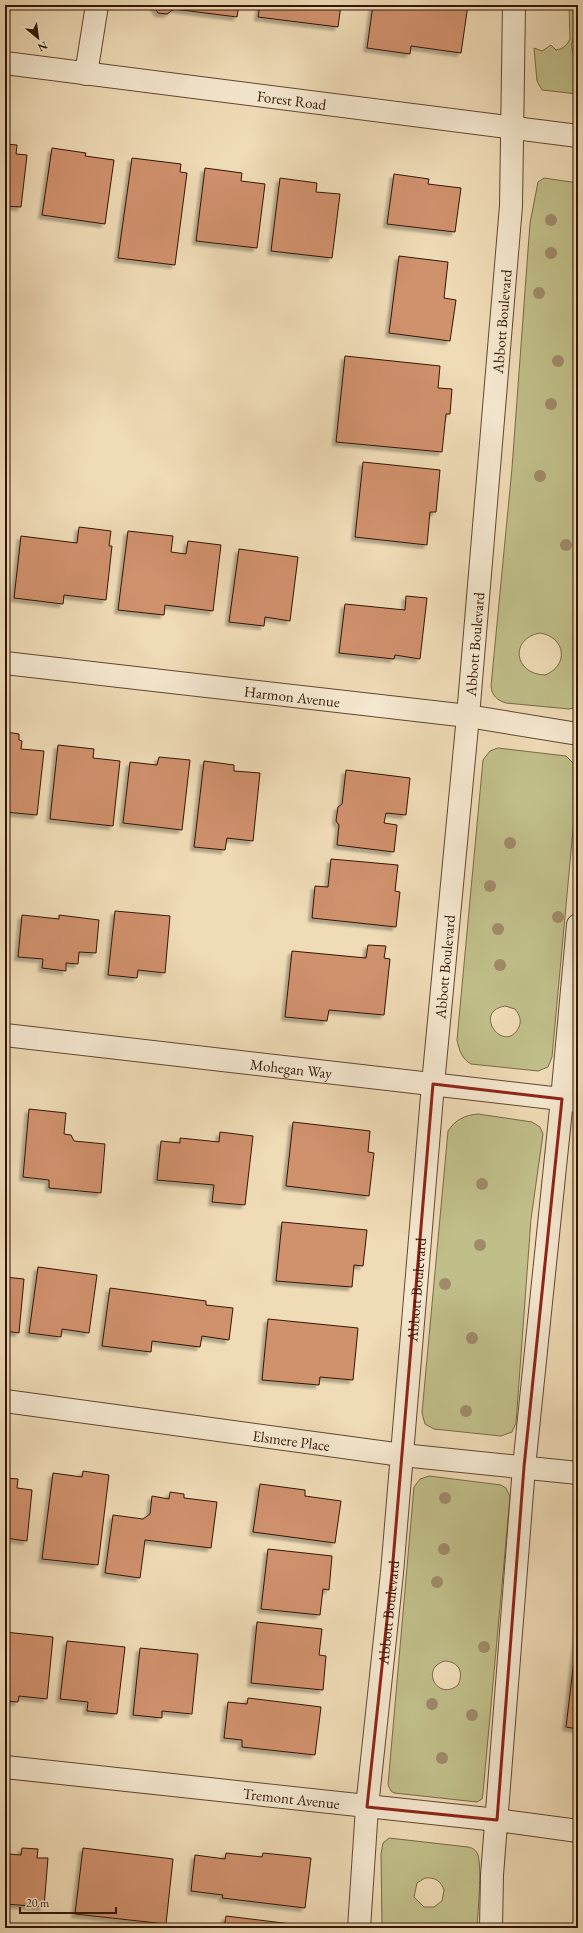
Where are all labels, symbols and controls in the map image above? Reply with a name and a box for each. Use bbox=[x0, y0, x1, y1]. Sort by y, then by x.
north arrow bbox=[18, 18, 58, 58]
text: N bbox=[35, 38, 50, 55]
street label: Forest Road bbox=[256, 86, 328, 113]
street label: Abbott Boulevard bbox=[487, 268, 515, 375]
street label: Abbott Boulevard bbox=[460, 591, 488, 698]
street label: Harmon Avenue bbox=[243, 681, 341, 711]
street label: Abbott Boulevard bbox=[430, 914, 459, 1021]
street label: Mohegan Way bbox=[249, 1054, 333, 1082]
street label: Abbott Boulevard bbox=[402, 1236, 430, 1343]
street label: Elsmere Place bbox=[251, 1425, 331, 1455]
street label: Abbott Boulevard bbox=[373, 1559, 403, 1666]
street label: Tremont Avenue bbox=[242, 1783, 341, 1813]
scale bar bbox=[20, 1889, 116, 1915]
text: 20 m bbox=[26, 1895, 50, 1911]

